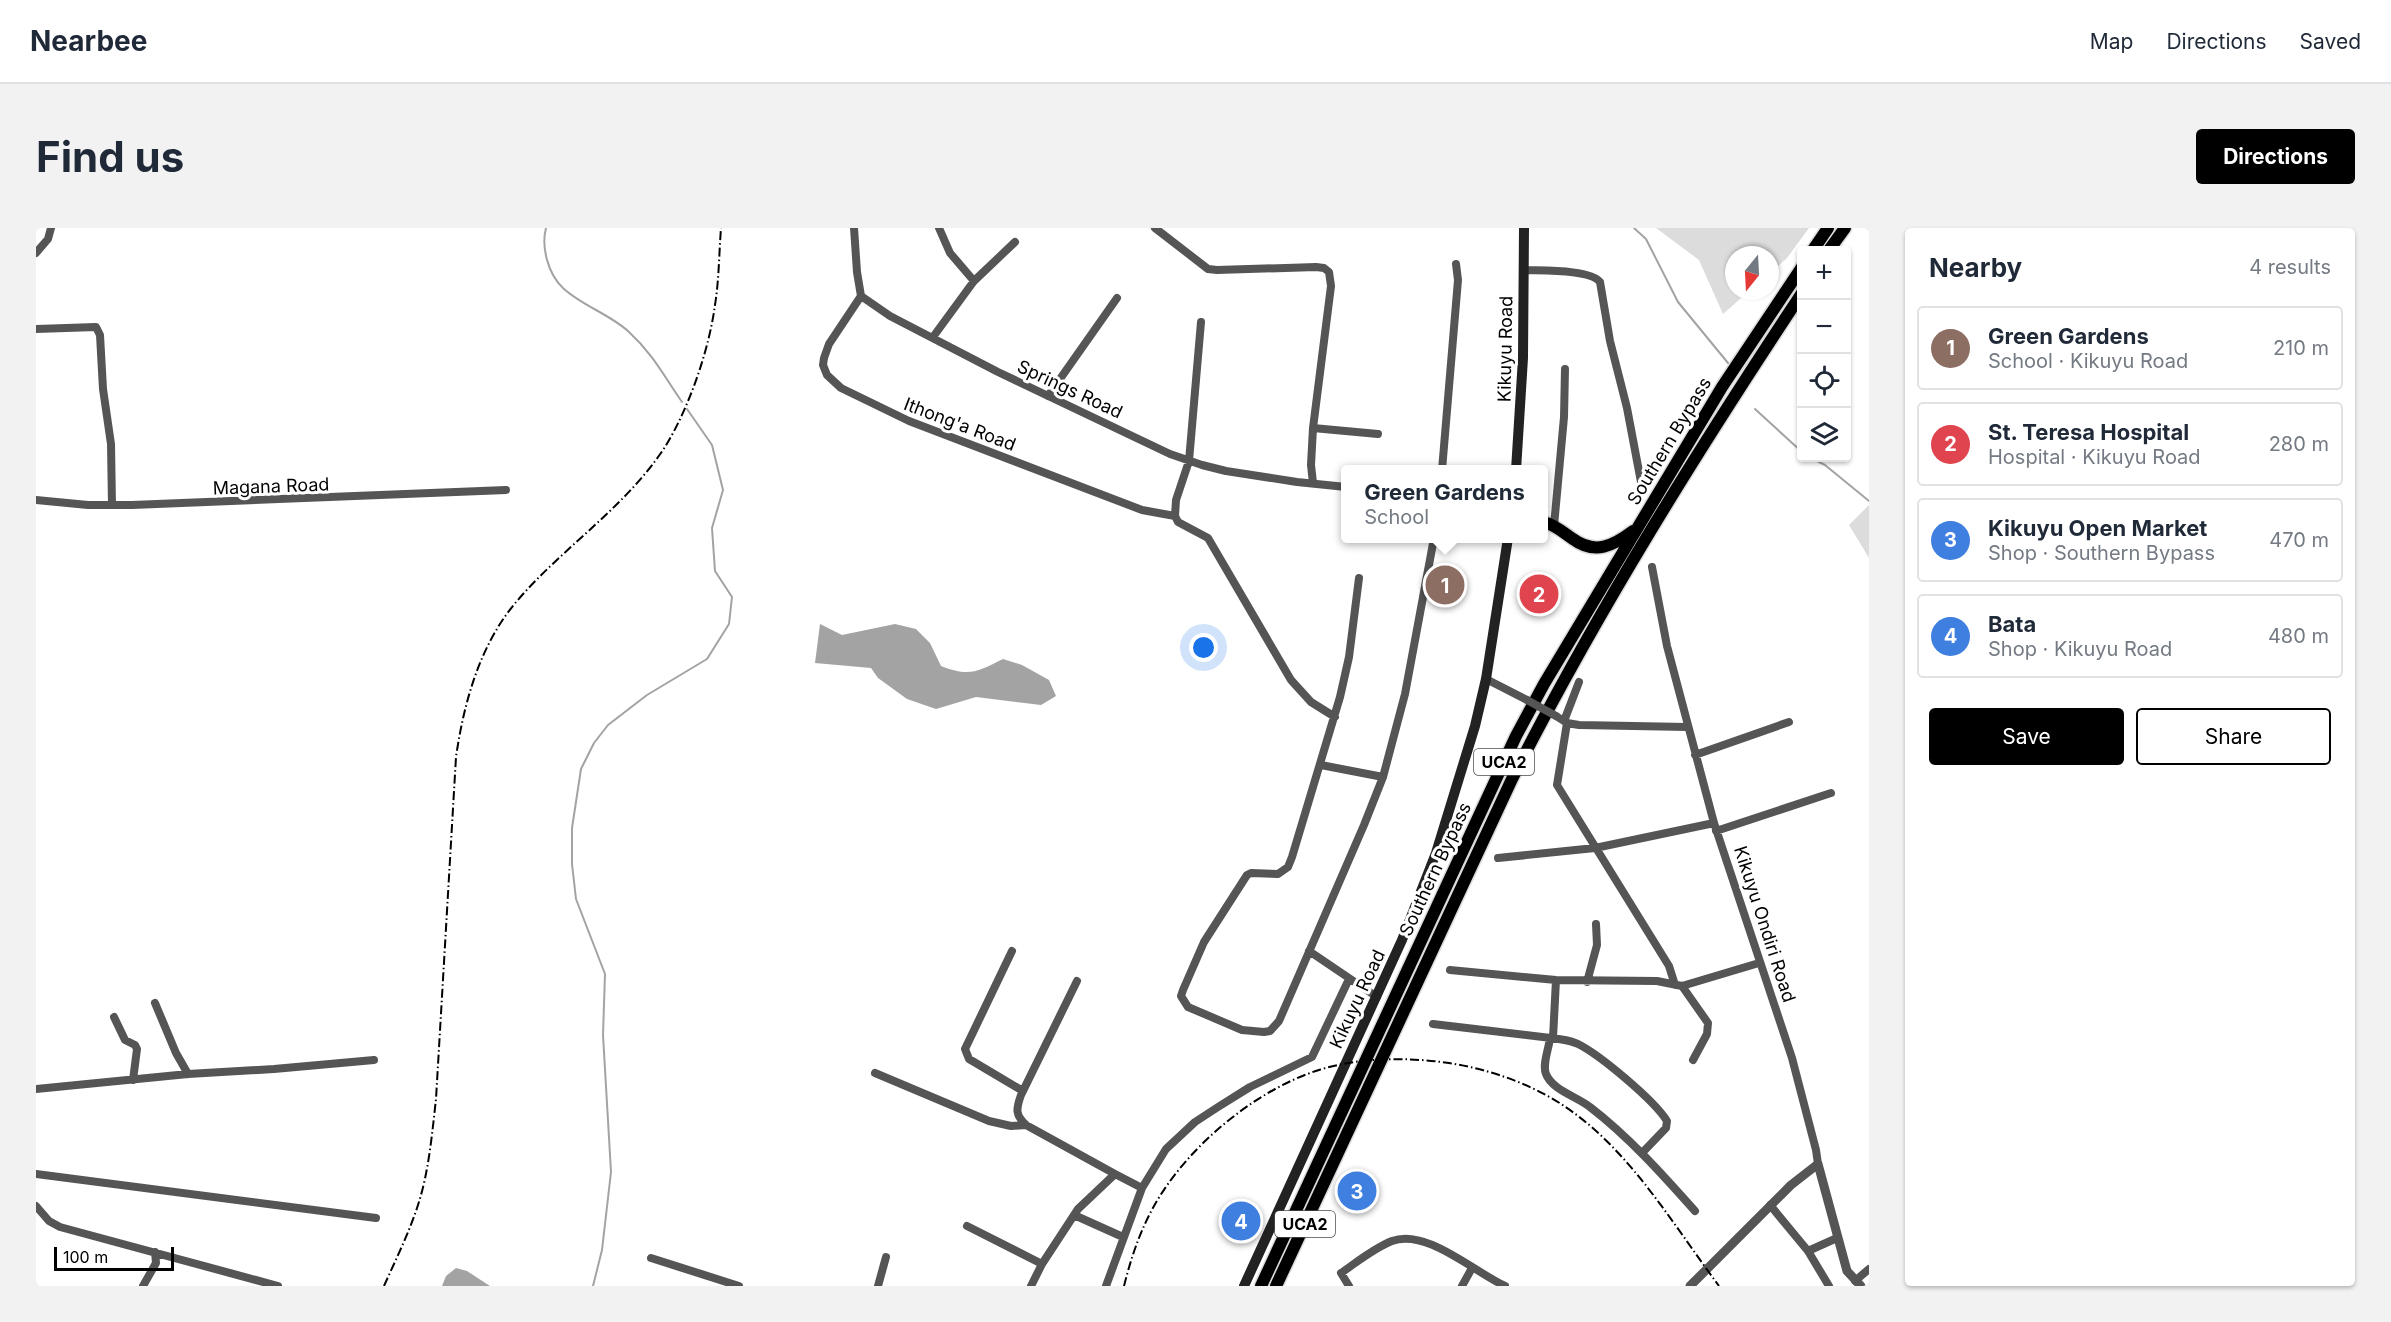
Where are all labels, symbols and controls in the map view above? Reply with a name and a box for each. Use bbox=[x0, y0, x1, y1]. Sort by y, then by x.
text: Nearbee bbox=[30, 24, 147, 58]
text: Map bbox=[2090, 29, 2133, 54]
text: Directions bbox=[2166, 29, 2267, 54]
text: Saved bbox=[2300, 29, 2361, 54]
button: Directions bbox=[2196, 129, 2355, 184]
text: Find us bbox=[36, 131, 184, 182]
north arrow bbox=[1725, 246, 1779, 300]
map controls bbox=[1797, 246, 1851, 462]
button: + bbox=[1797, 246, 1851, 300]
text: Nearby bbox=[1929, 252, 2022, 283]
text: 4 results bbox=[2249, 255, 2331, 279]
street label: Kikuyu Road bbox=[1494, 296, 1516, 402]
button: − bbox=[1797, 300, 1851, 354]
text: Green Gardens bbox=[1988, 323, 2149, 349]
text: 1 bbox=[1946, 336, 1955, 360]
text: 210 m bbox=[2273, 336, 2329, 360]
text: School · Kikuyu Road bbox=[1988, 349, 2188, 373]
button: locate bbox=[1797, 354, 1851, 408]
street label: Springs Road bbox=[1014, 355, 1126, 423]
street label: Southern Bypass bbox=[1623, 373, 1715, 509]
street label: Ithong'a Road bbox=[901, 393, 1019, 455]
button: layers bbox=[1797, 408, 1851, 462]
text: St. Teresa Hospital bbox=[1988, 419, 2189, 445]
text: 2 bbox=[1944, 432, 1957, 456]
text: 280 m bbox=[2269, 432, 2329, 456]
text: Hospital · Kikuyu Road bbox=[1988, 445, 2201, 469]
popup bbox=[1341, 465, 1548, 543]
street label: Magana Road bbox=[212, 473, 330, 499]
text: Green Gardens bbox=[1364, 479, 1525, 505]
text: School bbox=[1364, 505, 1429, 529]
text: Kikuyu Open Market bbox=[1988, 515, 2207, 541]
text: 3 bbox=[1944, 528, 1957, 552]
text: 470 m bbox=[2269, 528, 2329, 552]
text: Shop · Southern Bypass bbox=[1988, 541, 2215, 565]
pin: 1 bbox=[1426, 562, 1464, 608]
pin: 2 bbox=[1520, 572, 1558, 616]
text: Bata bbox=[1988, 611, 2036, 637]
text: 4 bbox=[1944, 624, 1957, 648]
text: 480 m bbox=[2268, 624, 2329, 648]
your location bbox=[1189, 633, 1218, 662]
text: Shop · Kikuyu Road bbox=[1988, 637, 2172, 661]
button: Save bbox=[1929, 708, 2124, 765]
button: Share bbox=[2136, 708, 2331, 765]
road number: UCA2 bbox=[1474, 749, 1534, 775]
street label: Southern Bypass bbox=[1395, 799, 1475, 939]
street label: Kikuyu Ondiri Road bbox=[1730, 843, 1800, 1005]
street label: Kikuyu Road bbox=[1325, 946, 1389, 1052]
pin: 3 bbox=[1338, 1168, 1376, 1214]
pin: 4 bbox=[1222, 1198, 1260, 1244]
road number: UCA2 bbox=[1275, 1211, 1335, 1237]
scale bar bbox=[54, 1244, 174, 1272]
text: 100 m bbox=[63, 1247, 108, 1267]

